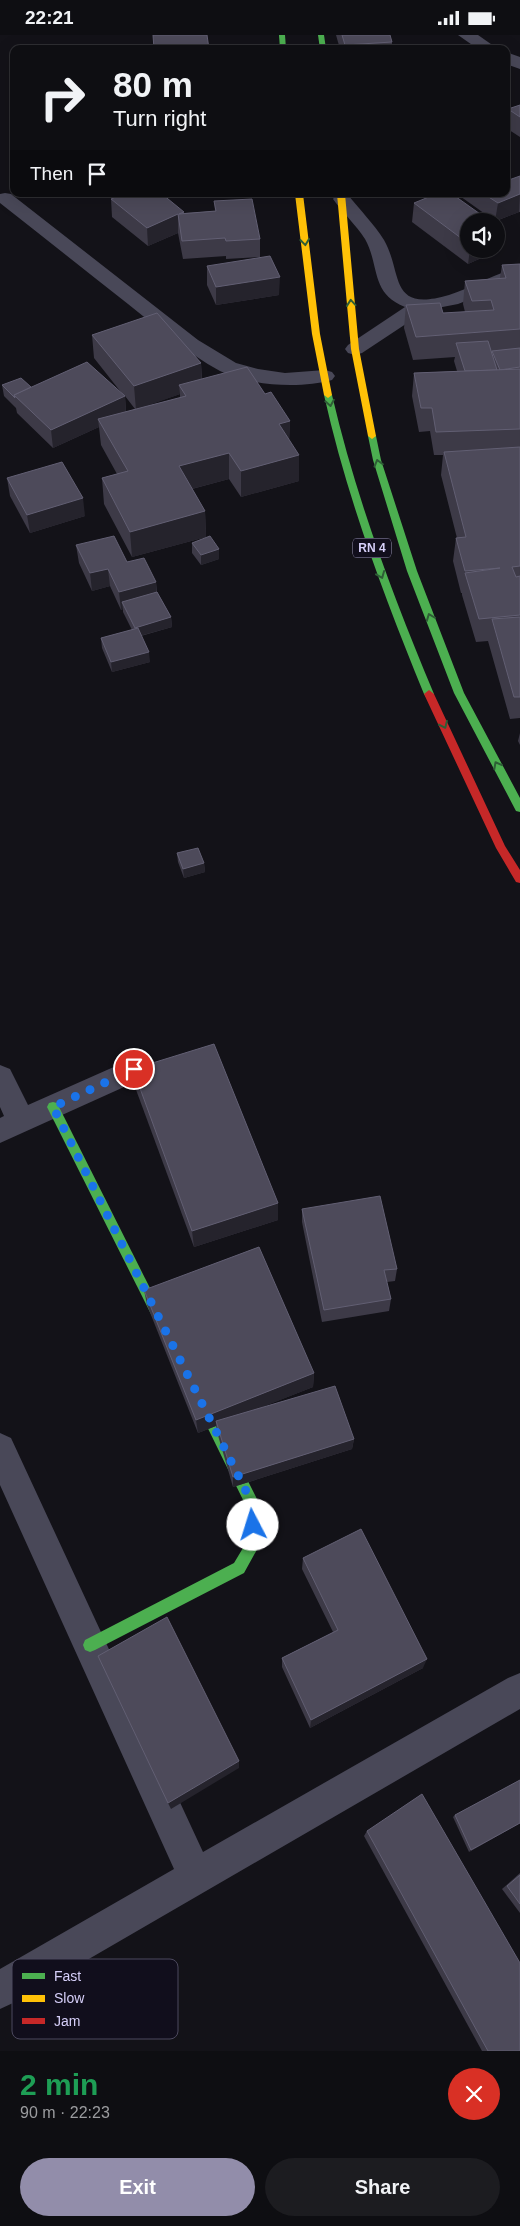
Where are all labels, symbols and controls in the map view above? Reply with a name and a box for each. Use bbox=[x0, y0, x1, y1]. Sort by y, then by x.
text: 22:21 bbox=[25, 7, 74, 28]
icon: right bbox=[30, 65, 95, 130]
text: 80 m bbox=[113, 65, 193, 104]
text: Turn right bbox=[113, 106, 206, 131]
icon: arrive bbox=[83, 160, 111, 188]
text: Then bbox=[30, 163, 73, 184]
map controls bbox=[460, 213, 505, 258]
button: sound bbox=[460, 213, 505, 258]
one-way arrow bbox=[299, 238, 310, 246]
one-way arrow bbox=[345, 299, 356, 307]
one-way arrow bbox=[324, 398, 334, 407]
one-way arrow bbox=[374, 460, 384, 468]
road number: RN 4 bbox=[353, 538, 391, 557]
one-way arrow bbox=[374, 570, 385, 579]
one-way arrow bbox=[426, 613, 436, 622]
one-way arrow bbox=[437, 720, 448, 729]
one-way arrow bbox=[493, 761, 503, 770]
pin bbox=[113, 1048, 155, 1090]
icon: arrive bbox=[120, 1055, 148, 1083]
position arrow bbox=[226, 1498, 278, 1550]
legend bbox=[12, 1959, 178, 2039]
text: Fast bbox=[54, 1968, 81, 1984]
text: Slow bbox=[54, 1990, 85, 2006]
text: Jam bbox=[54, 2013, 80, 2029]
text: 2 min bbox=[20, 2068, 98, 2101]
button: close bbox=[448, 2068, 500, 2120]
text: 90 m · 22:23 bbox=[20, 2104, 110, 2121]
button: Exit bbox=[20, 2158, 255, 2216]
button: Share bbox=[265, 2158, 500, 2216]

